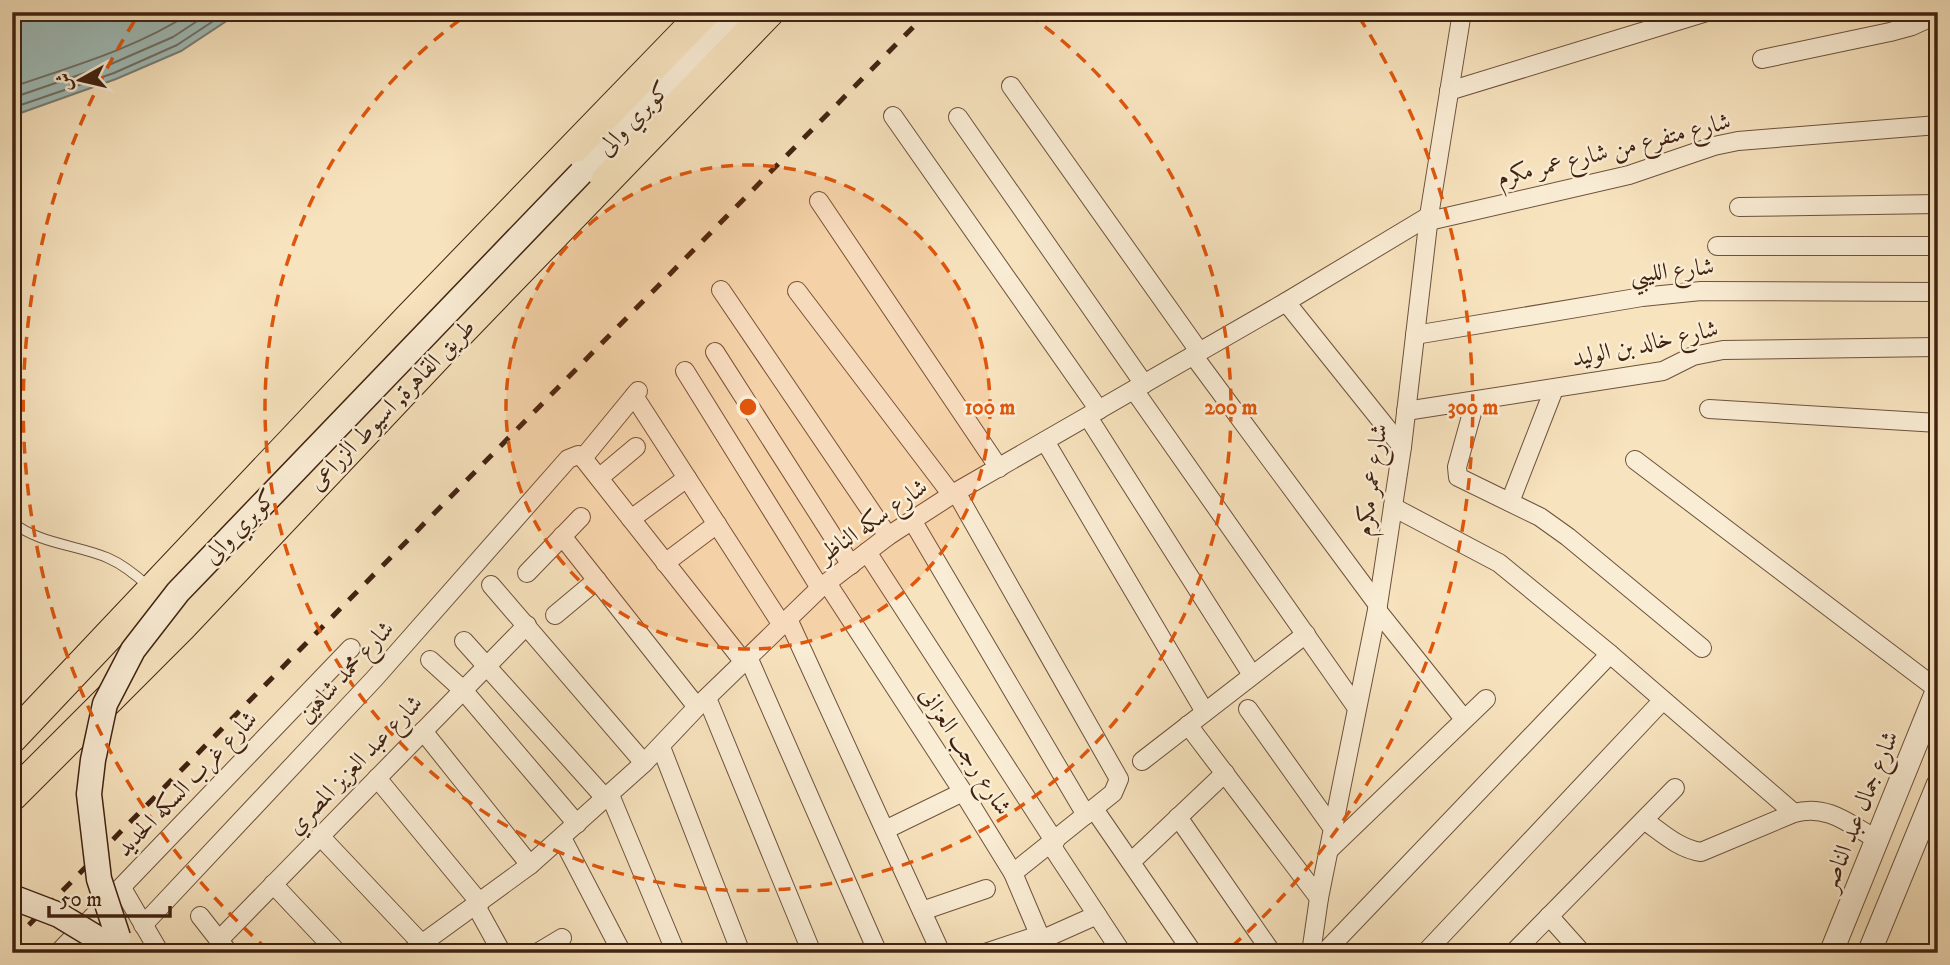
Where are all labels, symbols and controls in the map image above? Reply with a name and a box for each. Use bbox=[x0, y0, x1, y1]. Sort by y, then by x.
north arrow bbox=[46, 46, 116, 116]
text: ش bbox=[52, 71, 77, 93]
street label: كوبري والى bbox=[591, 75, 679, 165]
street label: شارع متفرع من شارع عمر مكرم bbox=[1494, 106, 1735, 198]
street label: شارع الليبي bbox=[1628, 252, 1716, 296]
street label: طريق القاهرة, اسيوط الزراعى bbox=[302, 313, 482, 497]
street label: شارع خالد بن الوليد bbox=[1569, 314, 1722, 378]
centre of rings bbox=[736, 395, 760, 419]
text: 100 m bbox=[965, 395, 1015, 421]
text: 200 m bbox=[1204, 395, 1258, 421]
text: 300 m bbox=[1448, 395, 1499, 421]
street label: شارع عمر مكرم bbox=[1349, 422, 1400, 539]
street label: شارع سكه الناظر bbox=[810, 472, 936, 575]
street label: كوبري والى bbox=[197, 483, 285, 573]
street label: شارع محمد شاهين bbox=[291, 615, 404, 732]
street label: شارع رجب العزانى bbox=[909, 681, 1018, 823]
street label: شارع عبد العزيز المصري bbox=[281, 689, 432, 844]
street label: شارع غرب السكه الحديد bbox=[110, 705, 267, 866]
street label: شارع جمال عبد الناصر bbox=[1813, 727, 1909, 900]
scale bar bbox=[49, 874, 170, 918]
text: 50 m bbox=[60, 887, 102, 913]

